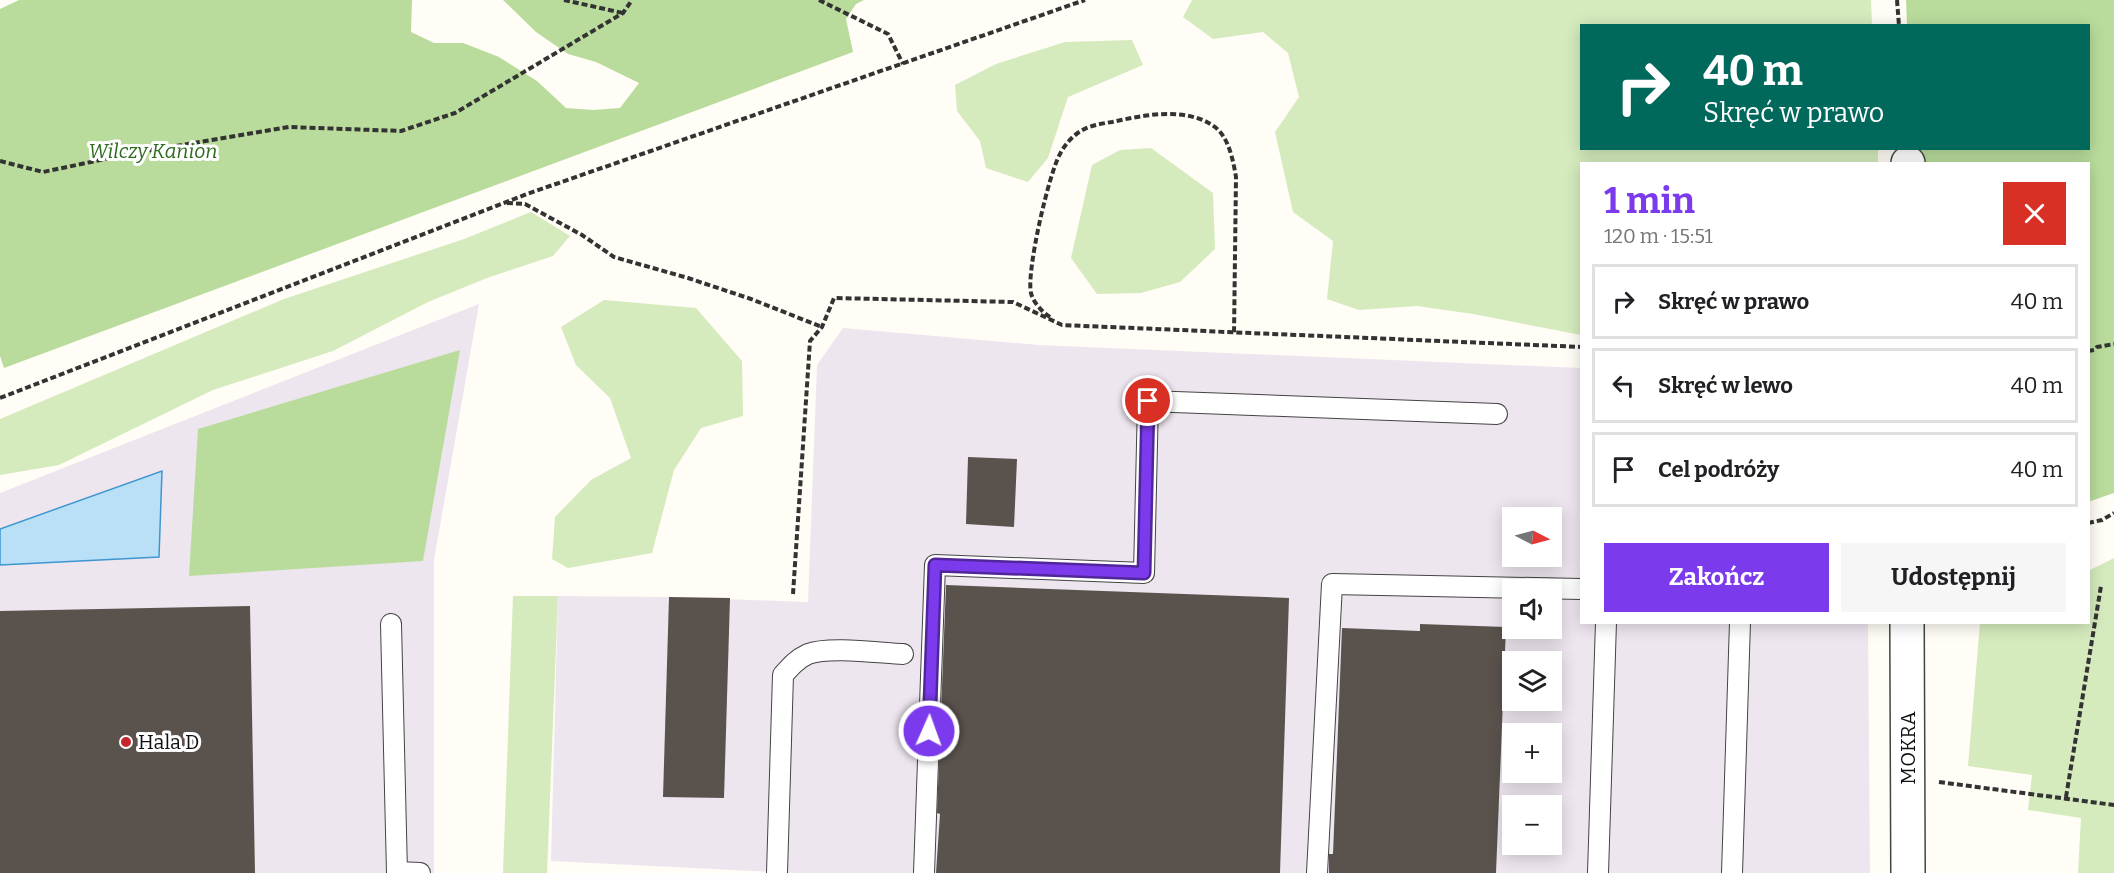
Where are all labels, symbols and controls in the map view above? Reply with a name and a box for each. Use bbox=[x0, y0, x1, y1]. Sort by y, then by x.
text: 40 m bbox=[1703, 46, 1803, 96]
icon: right bbox=[1604, 48, 1682, 126]
text: Skręć w prawo bbox=[1703, 97, 1884, 129]
park label: Wilczy Kanion bbox=[89, 139, 217, 163]
text: 1 min bbox=[1604, 179, 1695, 223]
button: close bbox=[2003, 182, 2066, 245]
text: 120 m · 15:51 bbox=[1604, 224, 1713, 248]
icon: right bbox=[1607, 285, 1640, 318]
text: Skręć w prawo bbox=[1658, 288, 1809, 315]
text: 40 m bbox=[2011, 288, 2063, 315]
icon: left bbox=[1607, 369, 1640, 402]
text: Skręć w lewo bbox=[1658, 372, 1793, 399]
text: 40 m bbox=[2011, 372, 2063, 399]
pin bbox=[1122, 375, 1173, 426]
icon: arrive bbox=[1131, 384, 1164, 417]
icon: arrive bbox=[1607, 453, 1640, 486]
text: Cel podróży bbox=[1658, 456, 1779, 483]
text: 40 m bbox=[2011, 456, 2063, 483]
north arrow bbox=[1502, 507, 1562, 567]
map controls bbox=[1502, 507, 1562, 855]
button: Zakończ bbox=[1604, 543, 1829, 612]
button: Udostępnij bbox=[1841, 543, 2066, 612]
button: sound bbox=[1502, 579, 1562, 639]
button: layers bbox=[1502, 651, 1562, 711]
position arrow bbox=[897, 699, 961, 763]
street label: MOKRA bbox=[1896, 711, 1920, 785]
button: + bbox=[1502, 723, 1562, 783]
place label: Hala D bbox=[138, 730, 199, 754]
marker: Hala D bbox=[119, 735, 133, 749]
button: − bbox=[1502, 795, 1562, 855]

